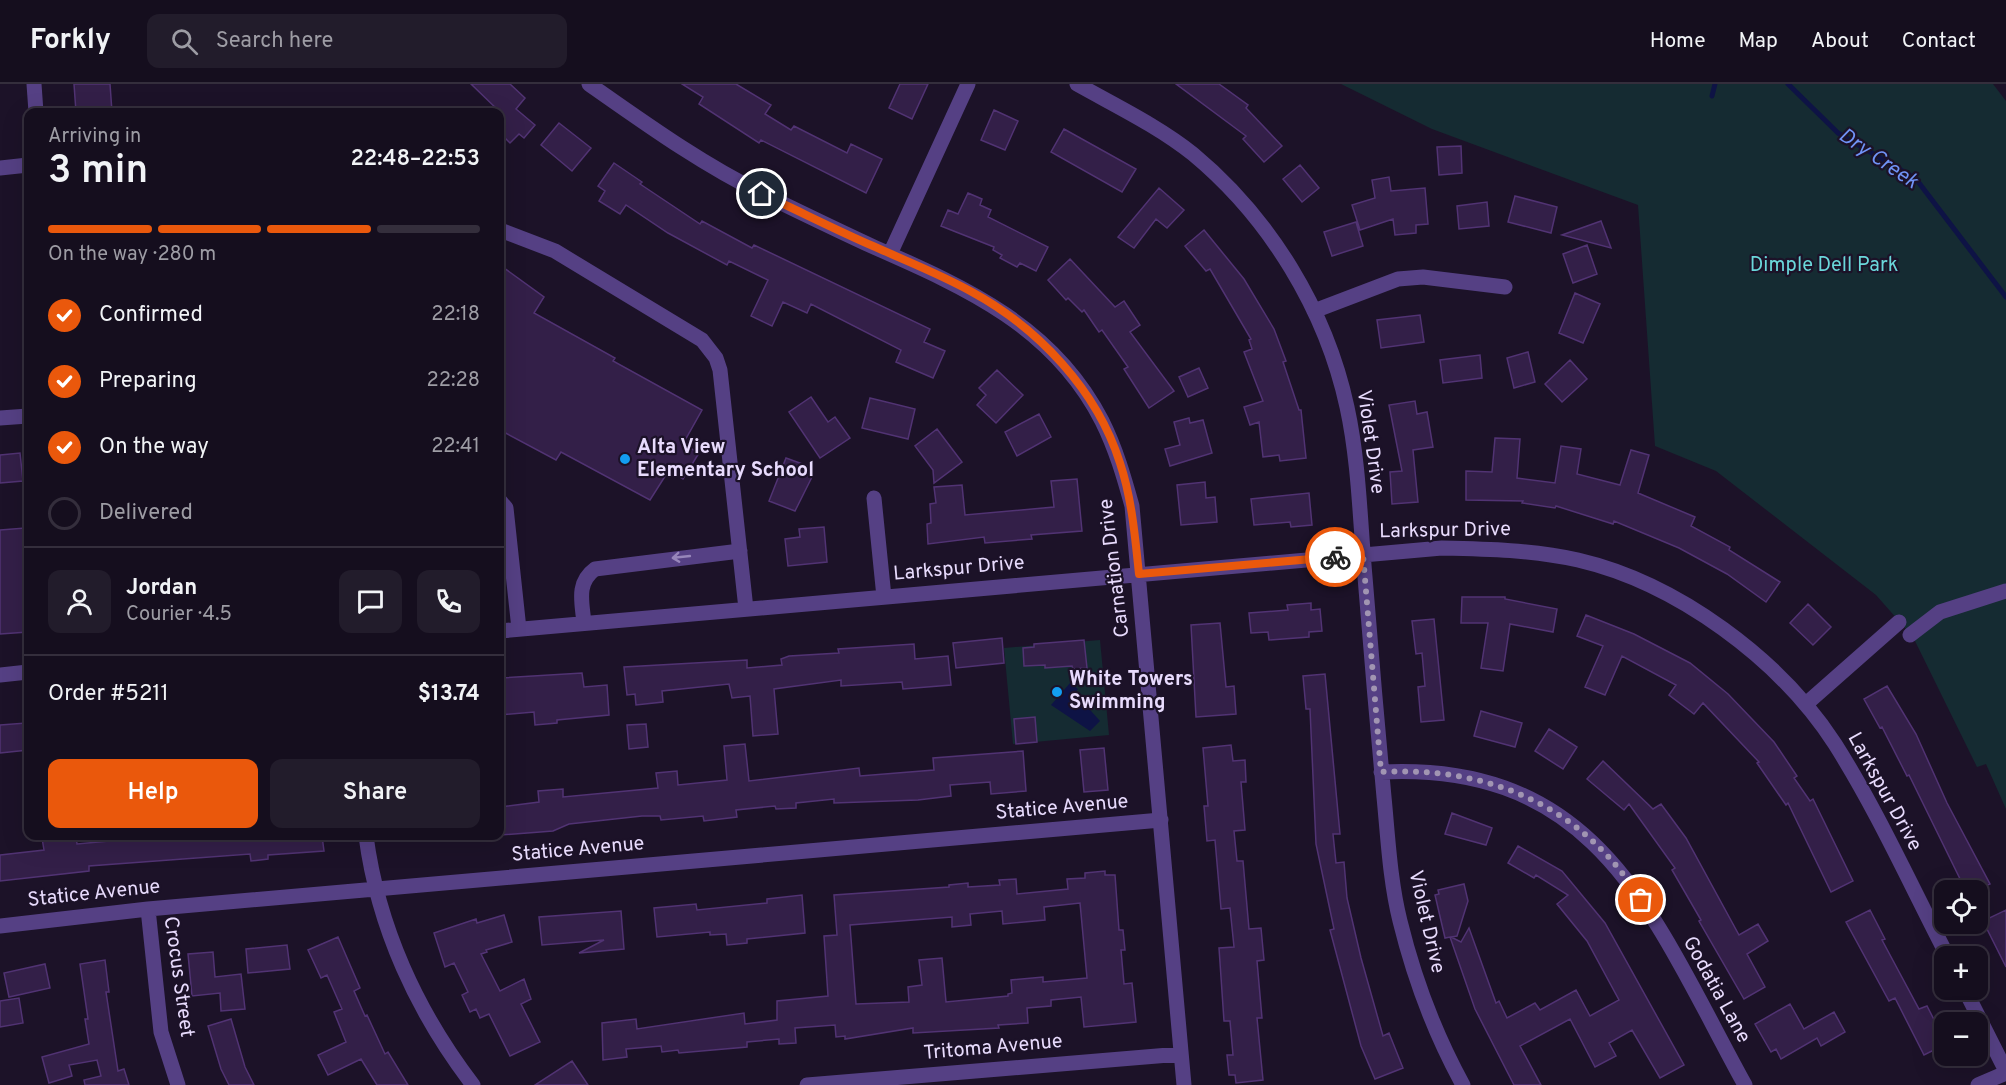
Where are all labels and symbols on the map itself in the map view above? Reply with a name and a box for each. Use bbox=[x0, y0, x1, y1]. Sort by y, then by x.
water label: Dry Creek bbox=[1833, 123, 1923, 196]
pin bbox=[736, 168, 787, 219]
park label: Dimple Dell Park bbox=[1750, 253, 1898, 279]
street label: Violet Drive bbox=[1350, 388, 1390, 496]
place label: Alta View Elementary School bbox=[637, 435, 814, 484]
marker: Alta View Elementary School bbox=[618, 452, 632, 466]
street label: Carnation Drive bbox=[1094, 497, 1136, 639]
street label: Larkspur Drive bbox=[1379, 517, 1511, 545]
courier bbox=[1305, 527, 1365, 587]
street label: Larkspur Drive bbox=[892, 550, 1026, 588]
one-way arrow bbox=[672, 552, 692, 563]
place label: White Towers Swimming bbox=[1069, 667, 1193, 716]
marker: White Towers Swimming bbox=[1050, 685, 1064, 699]
street label: Larkspur Drive bbox=[1841, 728, 1927, 856]
street label: Statice Avenue bbox=[994, 789, 1130, 827]
street label: Statice Avenue bbox=[510, 831, 646, 869]
street label: Violet Drive bbox=[1402, 868, 1450, 976]
street label: Statice Avenue bbox=[26, 874, 162, 914]
pin bbox=[1615, 874, 1666, 925]
street label: Crocus Street bbox=[157, 915, 199, 1039]
street label: Godatia Lane bbox=[1676, 932, 1756, 1048]
street label: Tritoma Avenue bbox=[922, 1029, 1064, 1067]

